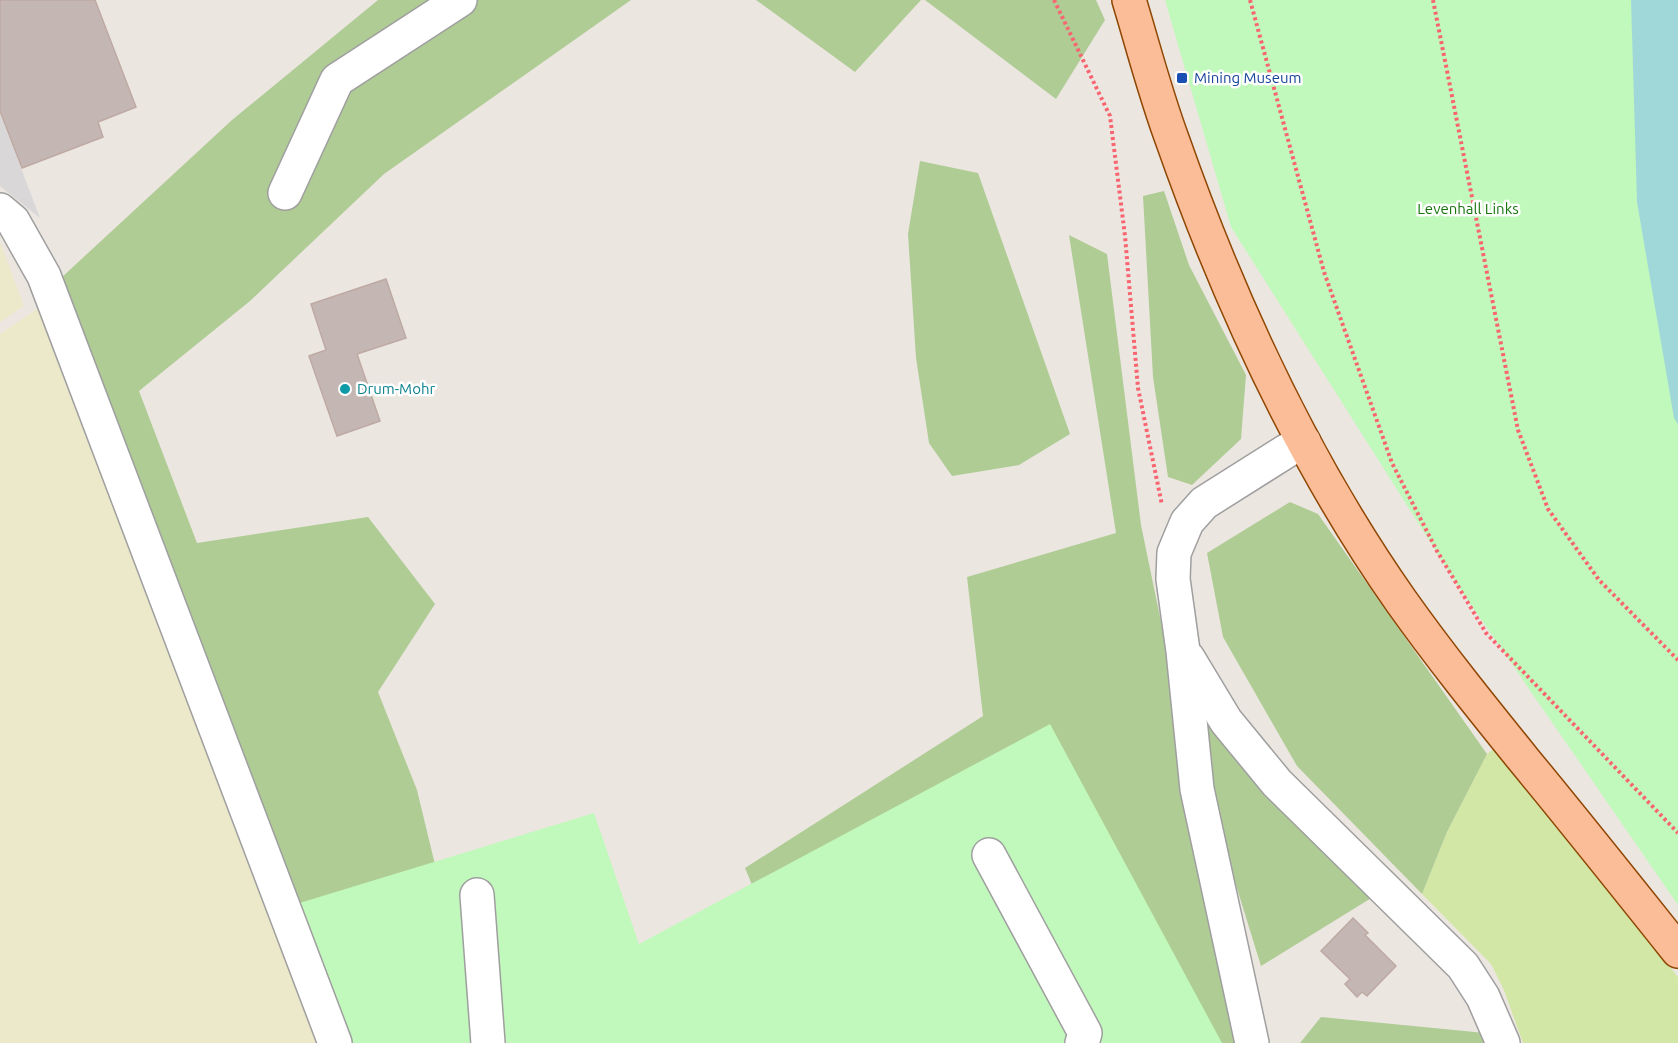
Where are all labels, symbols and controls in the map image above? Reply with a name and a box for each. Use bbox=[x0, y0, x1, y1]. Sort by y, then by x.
place label: Mining Museum bbox=[1194, 69, 1301, 86]
marker: Mining Museum bbox=[1175, 71, 1189, 85]
park label: Levenhall Links bbox=[1417, 200, 1519, 217]
place label: Drum-Mohr bbox=[357, 380, 435, 397]
marker: Drum-Mohr bbox=[338, 382, 352, 396]

